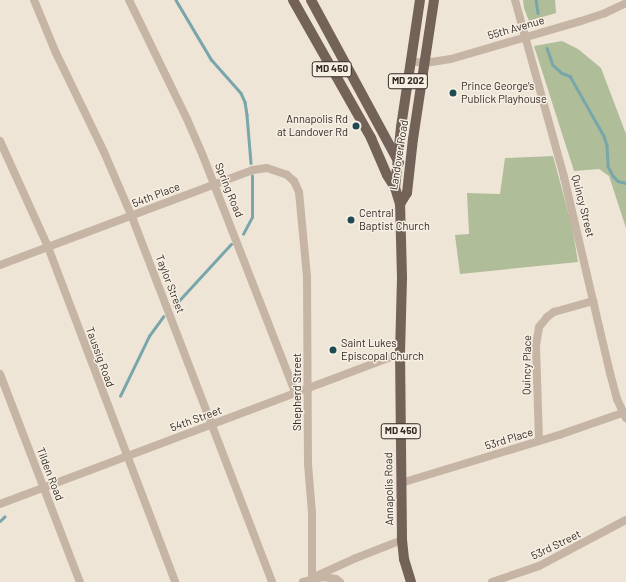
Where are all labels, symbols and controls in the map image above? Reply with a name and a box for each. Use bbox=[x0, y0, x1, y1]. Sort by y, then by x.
street label: 55th Avenue bbox=[486, 14, 546, 42]
road number: MD 450 bbox=[311, 61, 353, 77]
road number: MD 202 bbox=[387, 73, 429, 89]
place label: Prince George's Publick Playhouse bbox=[461, 80, 547, 106]
marker: Prince George's Publick Playhouse bbox=[448, 88, 458, 98]
place label: Annapolis Rd at Landover Rd bbox=[277, 113, 348, 139]
street label: Landover Road bbox=[387, 119, 411, 191]
marker: Annapolis Rd at Landover Rd bbox=[351, 121, 361, 131]
street label: Spring Road bbox=[212, 161, 246, 219]
street label: Quincy Street bbox=[569, 173, 597, 239]
street label: 54th Place bbox=[130, 180, 182, 210]
place label: Central Baptist Church bbox=[359, 207, 430, 233]
marker: Central Baptist Church bbox=[346, 215, 356, 225]
street label: Taylor Street bbox=[153, 253, 187, 315]
street label: Taussig Road bbox=[83, 325, 117, 389]
street label: Quincy Place bbox=[520, 335, 534, 395]
place label: Saint Lukes Episcopal Church bbox=[341, 337, 424, 363]
marker: Saint Lukes Episcopal Church bbox=[328, 345, 338, 355]
street label: Shepherd Street bbox=[290, 353, 304, 431]
street label: 54th Street bbox=[168, 404, 224, 434]
road number: MD 450 bbox=[380, 423, 422, 439]
street label: 53rd Place bbox=[483, 425, 535, 453]
street label: Tilden Road bbox=[34, 446, 66, 502]
street label: Annapolis Road bbox=[382, 452, 396, 526]
street label: 53rd Street bbox=[529, 527, 583, 563]

